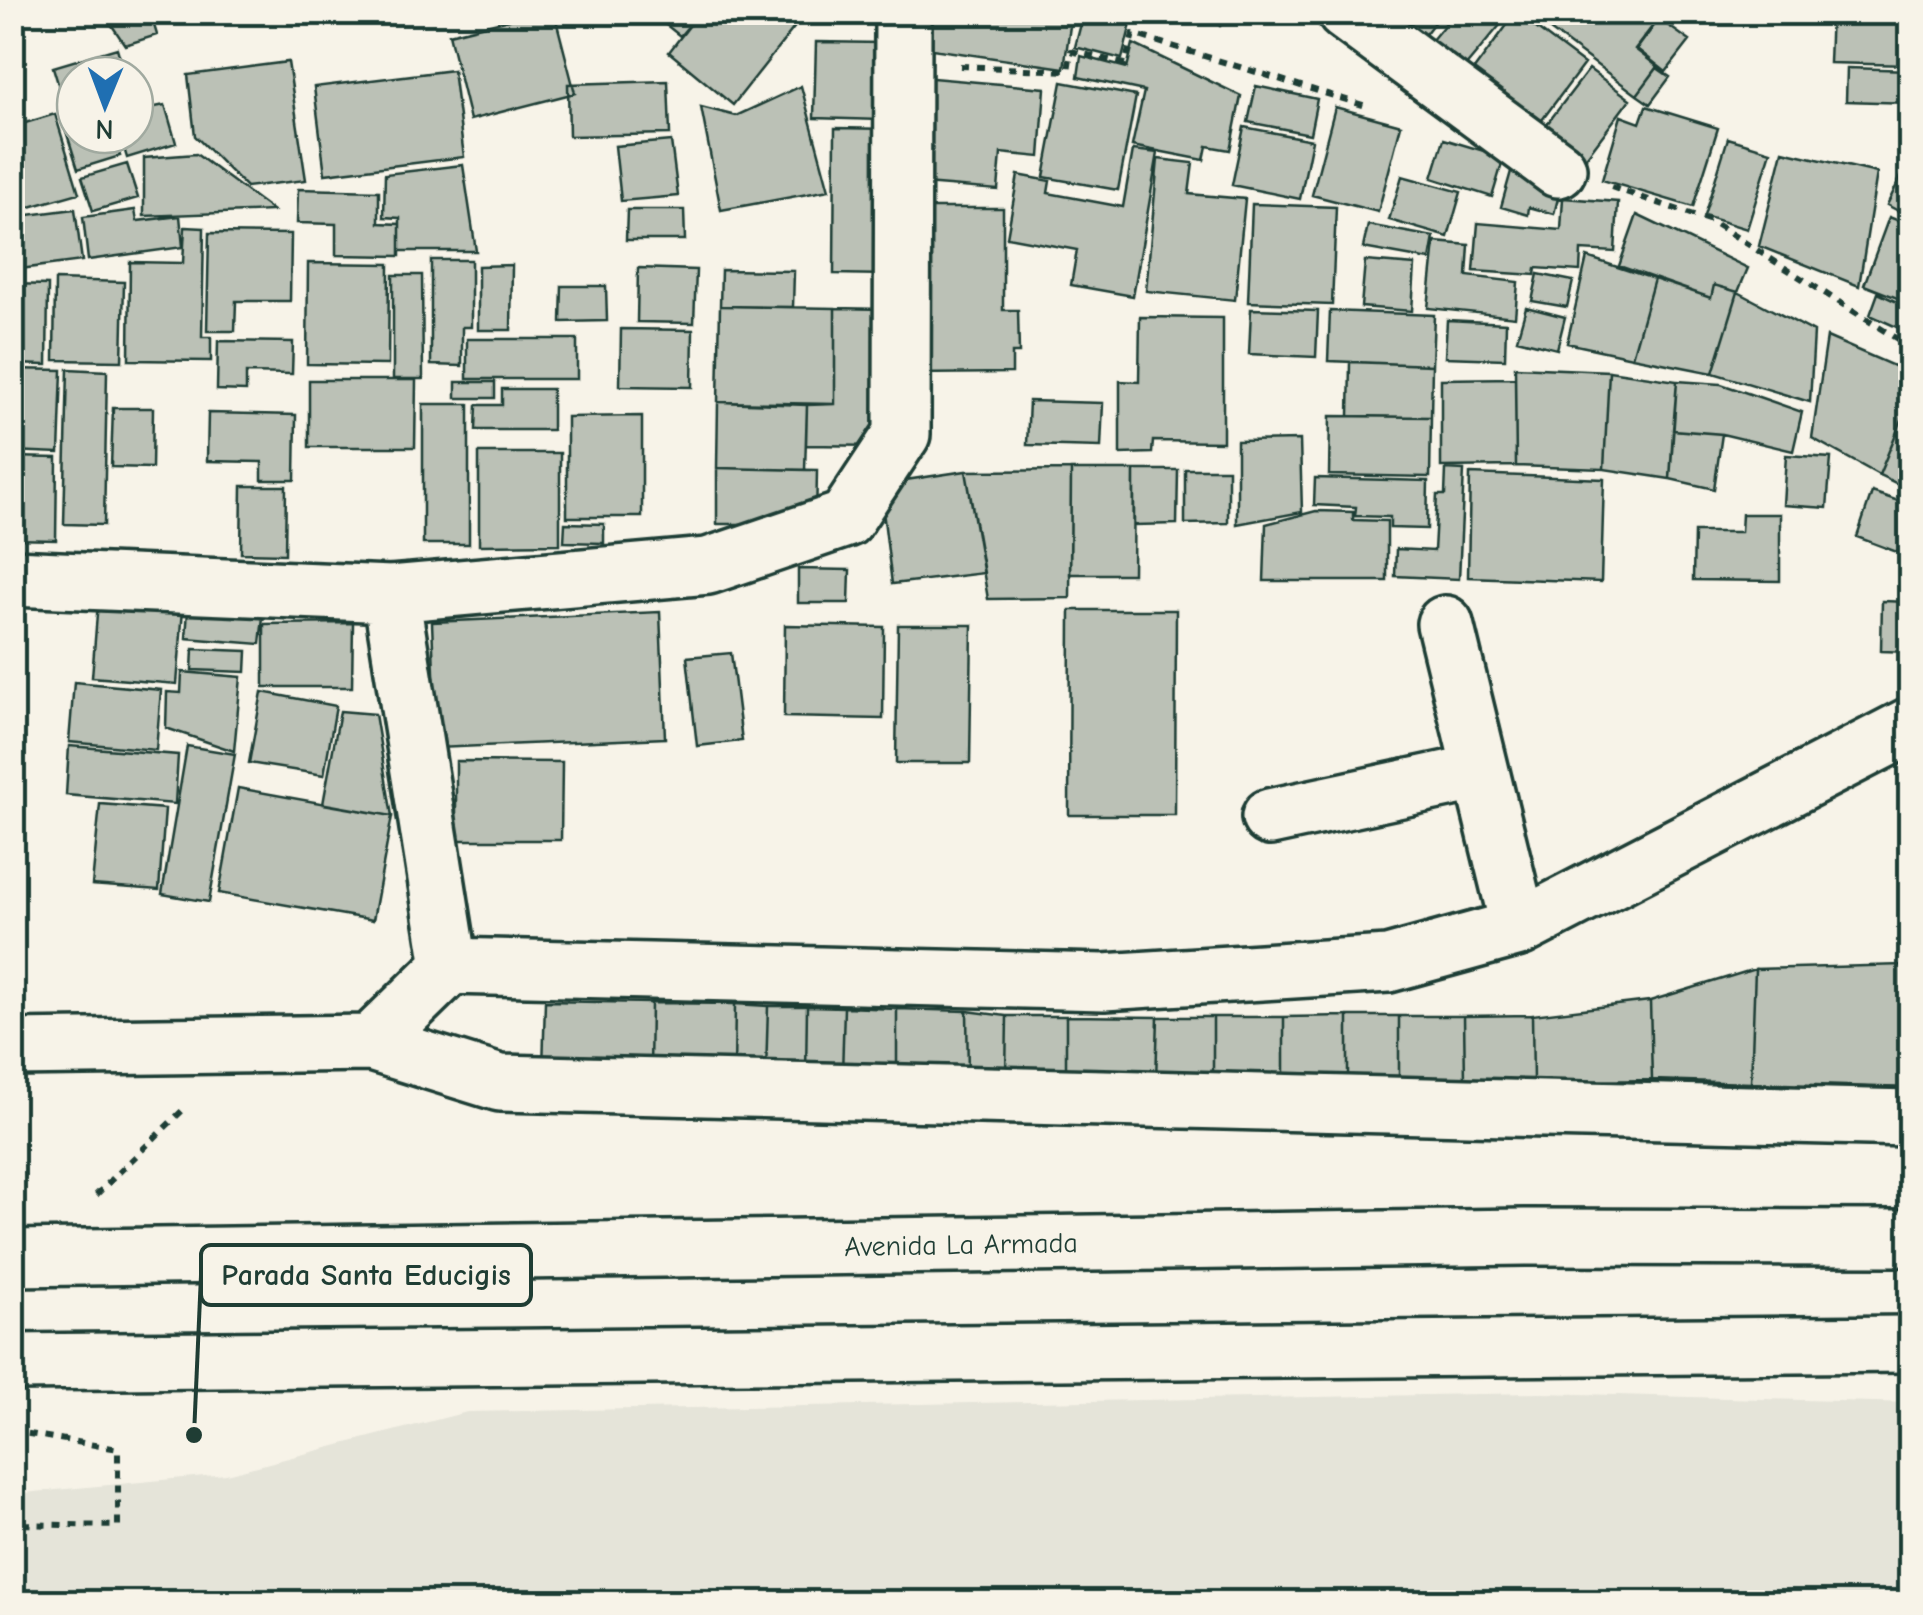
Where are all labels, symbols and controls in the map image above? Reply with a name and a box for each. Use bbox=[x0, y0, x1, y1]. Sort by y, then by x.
north arrow bbox=[55, 55, 155, 155]
text: N bbox=[95, 113, 114, 145]
street label: Avenida La Armada bbox=[844, 1227, 1078, 1263]
callout: Parada Santa Educigis bbox=[201, 1245, 531, 1305]
text: Parada Santa Educigis bbox=[221, 1258, 511, 1293]

